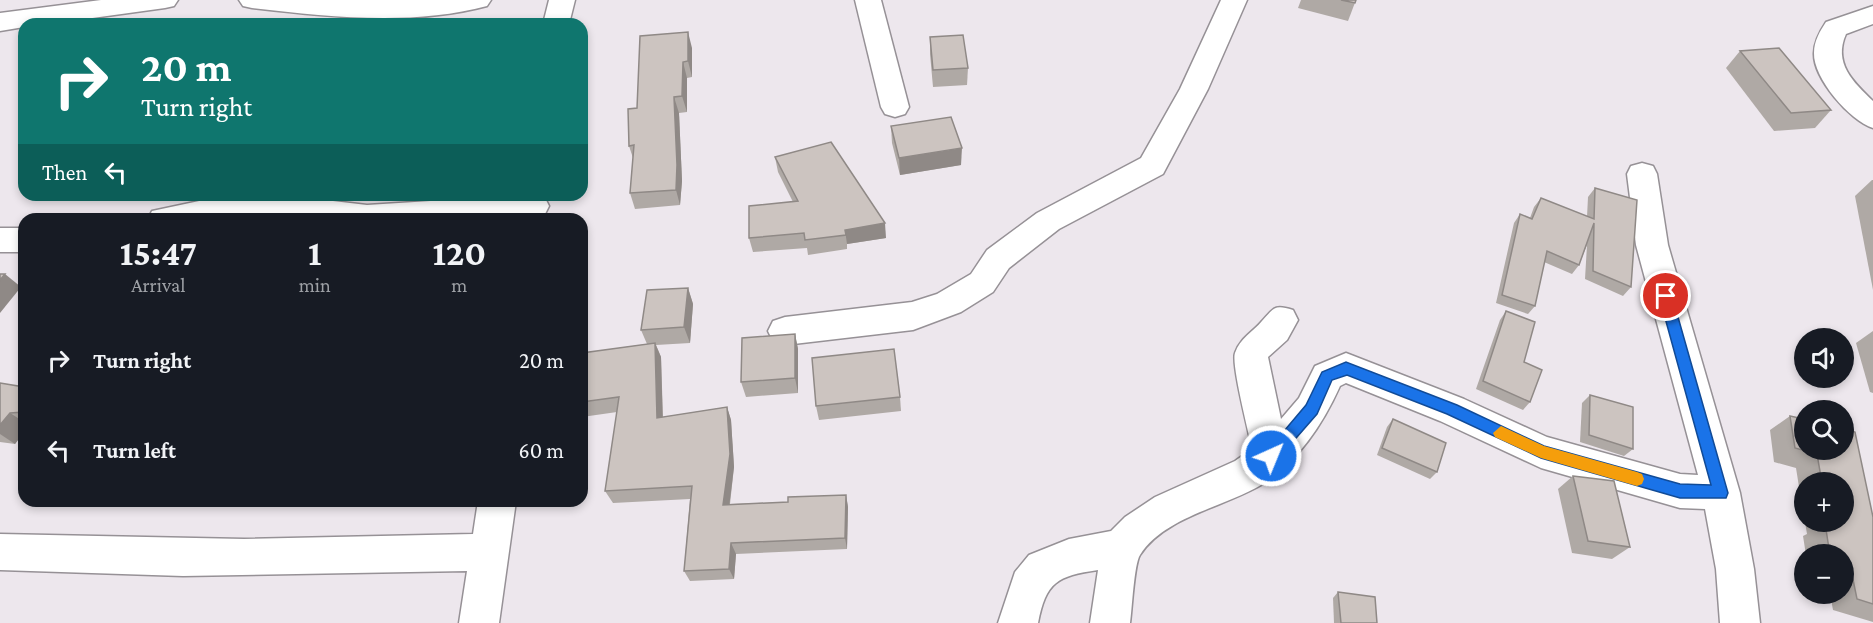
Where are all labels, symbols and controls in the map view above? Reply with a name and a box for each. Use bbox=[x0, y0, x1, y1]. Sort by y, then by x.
icon: right bbox=[42, 42, 120, 120]
text: 20 m bbox=[141, 43, 232, 90]
text: Turn right bbox=[141, 92, 252, 122]
icon: left bbox=[99, 156, 132, 189]
text: Then bbox=[42, 160, 87, 185]
text: 15:47 bbox=[120, 233, 197, 273]
text: 1 bbox=[308, 233, 321, 273]
text: 120 bbox=[433, 233, 486, 273]
pin bbox=[1640, 270, 1691, 321]
text: Arrival bbox=[131, 274, 186, 296]
text: min bbox=[299, 274, 331, 296]
text: m bbox=[451, 274, 467, 296]
icon: arrive bbox=[1649, 279, 1682, 312]
map controls bbox=[1794, 328, 1854, 604]
button: sound bbox=[1794, 328, 1854, 388]
icon: right bbox=[42, 344, 75, 377]
text: Turn right bbox=[93, 348, 191, 373]
text: 20 m bbox=[519, 348, 564, 373]
button: search bbox=[1794, 400, 1854, 460]
position arrow bbox=[1239, 424, 1303, 488]
icon: left bbox=[42, 434, 75, 467]
text: Turn left bbox=[93, 438, 176, 463]
text: 60 m bbox=[519, 438, 564, 463]
button: + bbox=[1794, 472, 1854, 532]
button: − bbox=[1794, 544, 1854, 604]

